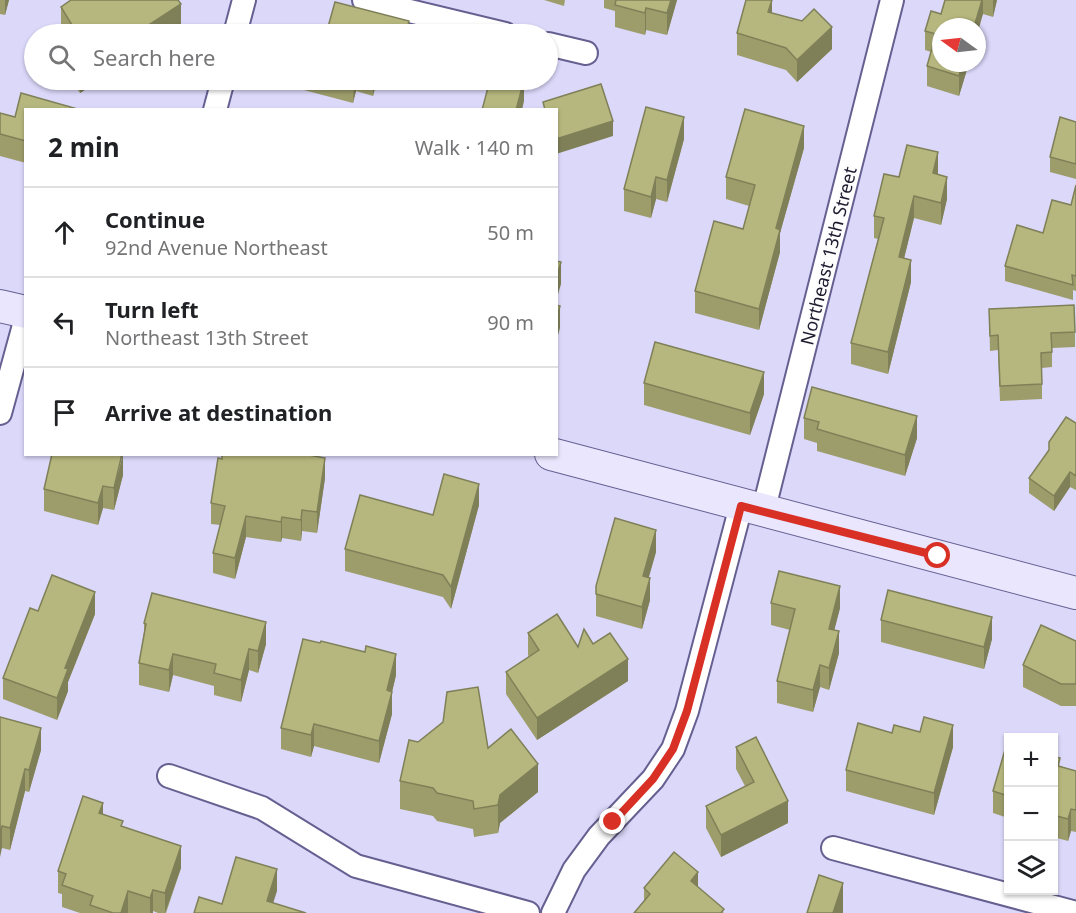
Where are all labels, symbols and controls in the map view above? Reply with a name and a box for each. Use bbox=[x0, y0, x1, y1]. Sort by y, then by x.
north arrow bbox=[932, 18, 986, 72]
search box bbox=[24, 24, 558, 90]
icon: search bbox=[45, 41, 78, 74]
text: Search here bbox=[93, 42, 215, 72]
text: 2 min bbox=[48, 129, 120, 165]
text: Walk · 140 m bbox=[415, 134, 534, 161]
street label: Northeast 13th Street bbox=[794, 164, 862, 347]
text: Continue bbox=[105, 204, 205, 234]
icon: ahead bbox=[48, 216, 81, 249]
text: 50 m bbox=[487, 219, 534, 246]
text: 92nd Avenue Northeast bbox=[105, 234, 328, 261]
text: Turn left bbox=[105, 294, 199, 324]
icon: left bbox=[48, 306, 81, 339]
text: 90 m bbox=[487, 309, 534, 336]
text: Northeast 13th Street bbox=[105, 324, 308, 351]
icon: arrive bbox=[48, 396, 81, 429]
text: Arrive at destination bbox=[105, 397, 332, 427]
route start bbox=[924, 542, 950, 568]
map controls bbox=[1004, 733, 1058, 895]
button: + bbox=[1004, 733, 1058, 787]
button: − bbox=[1004, 787, 1058, 841]
route end bbox=[599, 808, 625, 834]
button: layers bbox=[1004, 841, 1058, 895]

